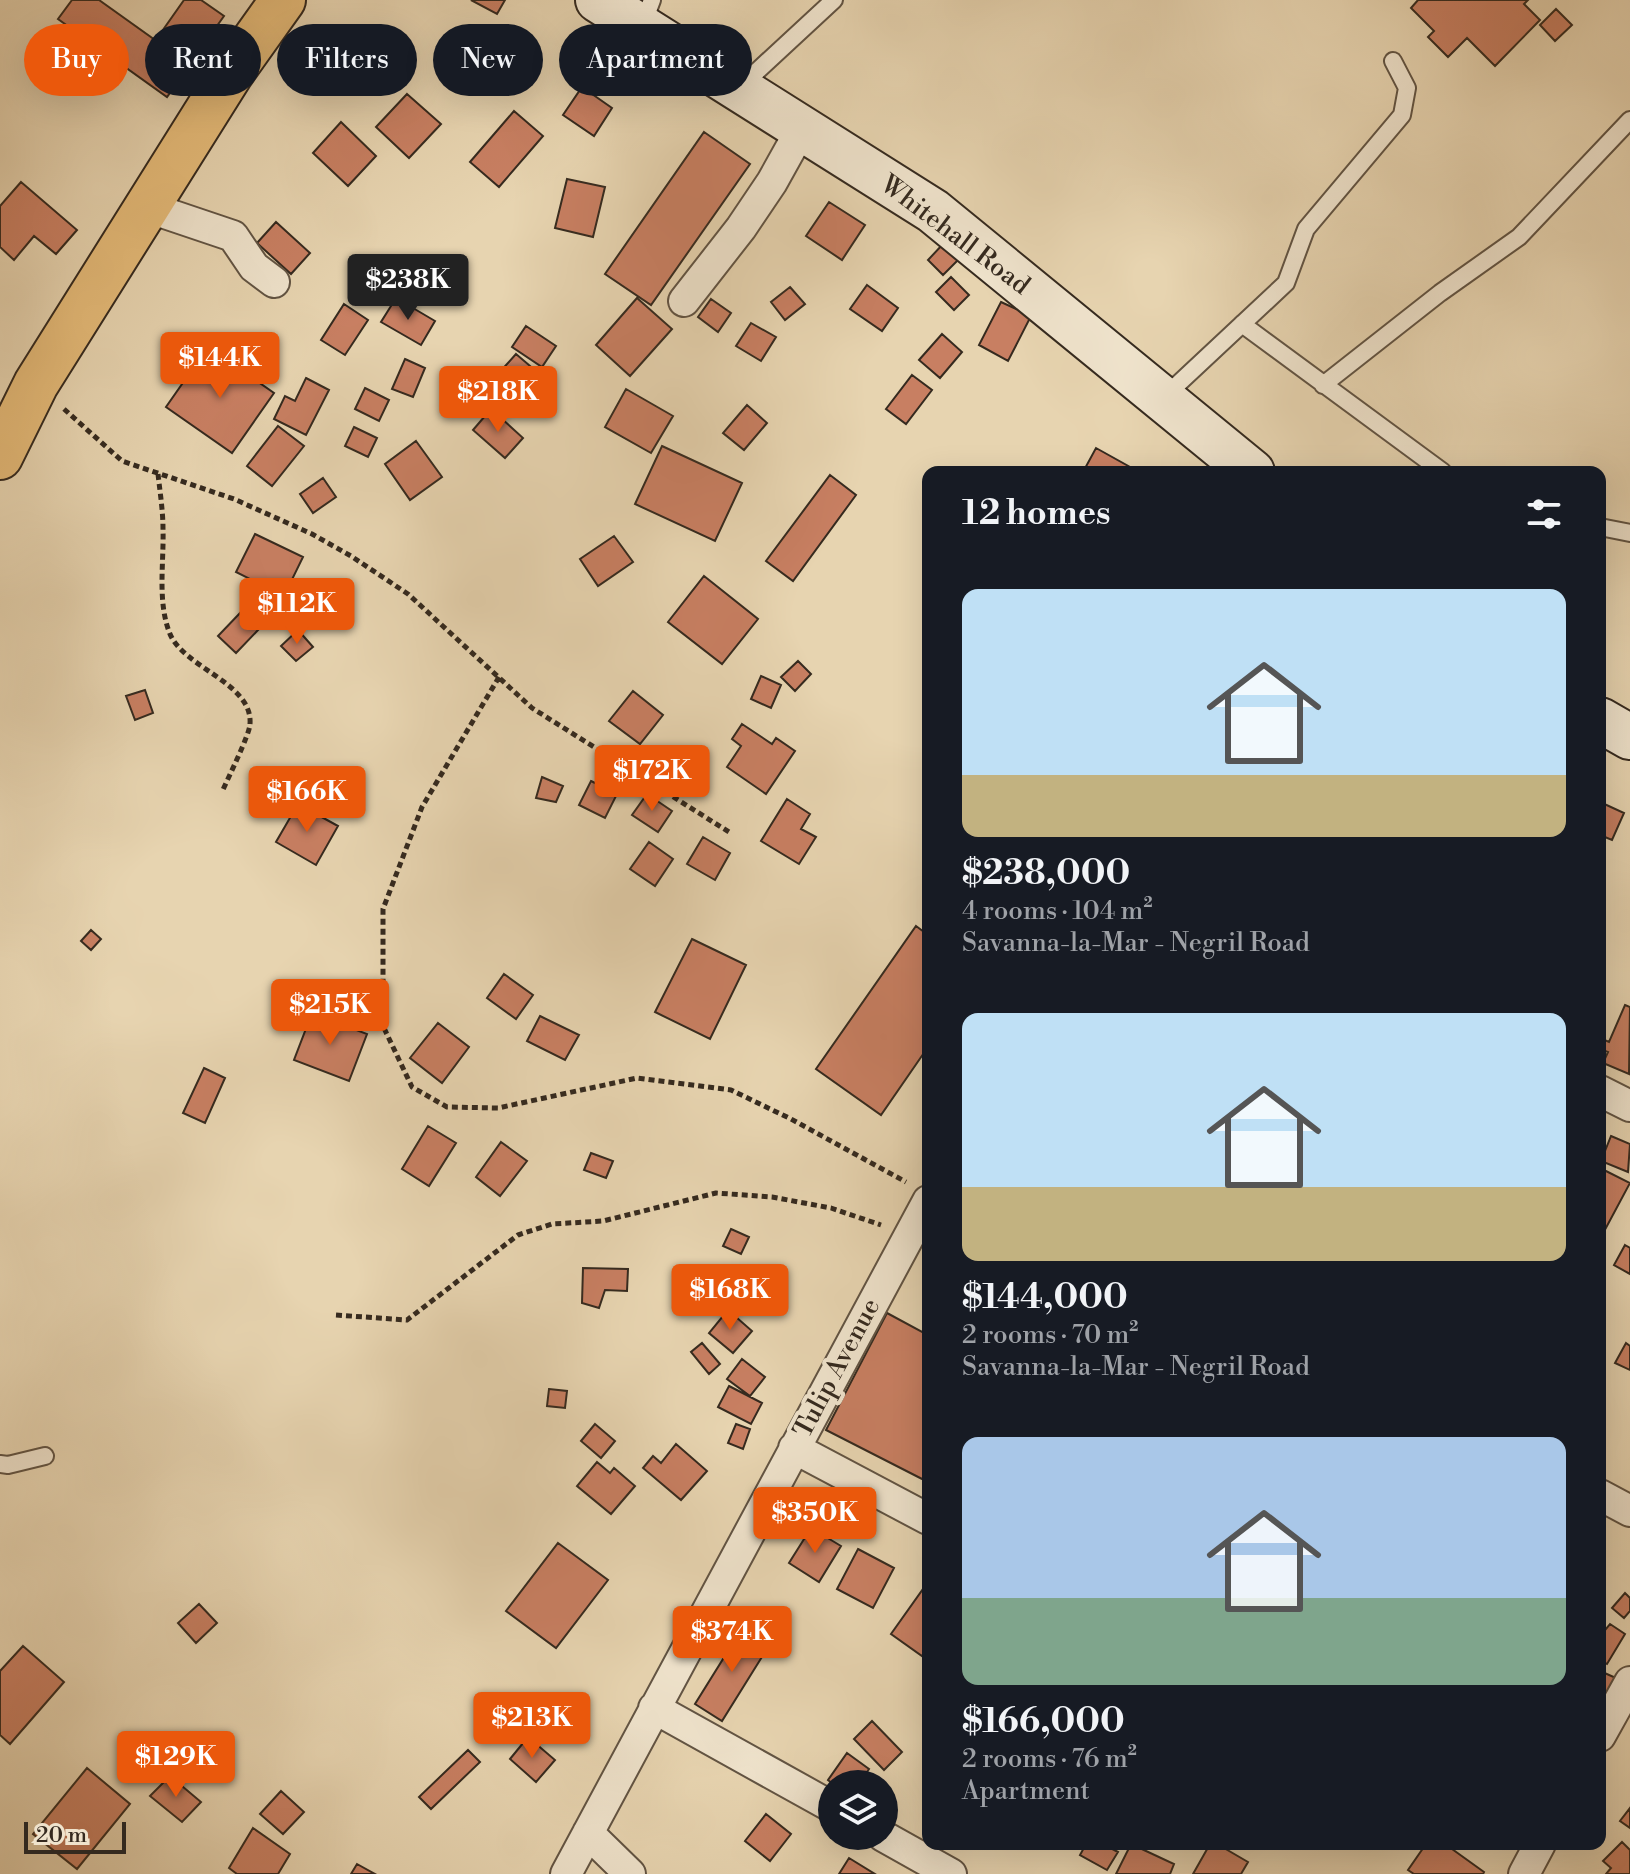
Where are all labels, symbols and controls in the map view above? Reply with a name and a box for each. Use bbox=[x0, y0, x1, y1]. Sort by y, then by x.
chip: Buy bbox=[24, 24, 129, 96]
chip: Rent bbox=[145, 24, 261, 96]
chip: Filters bbox=[277, 24, 417, 96]
chip: New bbox=[433, 24, 543, 96]
chip: Apartment bbox=[559, 24, 752, 96]
street label: Whitehall Road bbox=[873, 168, 1036, 302]
pin: $238K bbox=[352, 254, 464, 322]
text: $238K bbox=[366, 264, 451, 296]
pin: $144K bbox=[164, 332, 276, 400]
text: $144K bbox=[178, 342, 262, 374]
pin: $218K bbox=[442, 366, 554, 434]
text: $218K bbox=[457, 376, 539, 408]
icon: filters bbox=[1522, 492, 1566, 536]
text: 12 homes bbox=[962, 493, 1111, 535]
pin: $112K bbox=[241, 578, 353, 646]
text: $112K bbox=[257, 588, 337, 620]
icon: home bbox=[1192, 641, 1336, 785]
pin: $172K bbox=[596, 745, 708, 813]
text: $172K bbox=[613, 755, 691, 787]
pin: $166K bbox=[251, 766, 363, 834]
text: $166K bbox=[267, 776, 347, 808]
text: $238,000 bbox=[962, 853, 1130, 895]
text: 4 rooms · 104 m² bbox=[962, 895, 1152, 927]
text: Savanna-la-Mar - Negril Road bbox=[962, 927, 1310, 959]
pin: $215K bbox=[274, 979, 386, 1047]
text: $215K bbox=[289, 989, 371, 1021]
icon: home bbox=[1192, 1065, 1336, 1209]
pin: $168K bbox=[674, 1264, 786, 1332]
text: $168K bbox=[689, 1274, 771, 1306]
text: $144,000 bbox=[962, 1277, 1128, 1319]
street label: Tulip Avenue bbox=[787, 1293, 887, 1443]
text: 2 rooms · 70 m² bbox=[962, 1319, 1138, 1351]
text: Savanna-la-Mar - Negril Road bbox=[962, 1351, 1310, 1383]
pin: $350K bbox=[759, 1487, 871, 1555]
icon: home bbox=[1192, 1489, 1336, 1633]
text: $350K bbox=[771, 1497, 859, 1529]
pin: $374K bbox=[676, 1606, 788, 1674]
text: $374K bbox=[691, 1616, 773, 1648]
pin: $213K bbox=[476, 1692, 588, 1760]
text: $166,000 bbox=[962, 1701, 1125, 1743]
text: $213K bbox=[491, 1702, 573, 1734]
pin: $129K bbox=[120, 1731, 232, 1799]
text: $129K bbox=[135, 1741, 217, 1773]
text: 2 rooms · 76 m² bbox=[962, 1743, 1137, 1775]
map controls bbox=[818, 1770, 898, 1850]
button: layers bbox=[818, 1770, 898, 1850]
text: Apartment bbox=[962, 1775, 1090, 1807]
scale bar bbox=[24, 1818, 126, 1854]
text: 20 m bbox=[36, 1822, 87, 1849]

